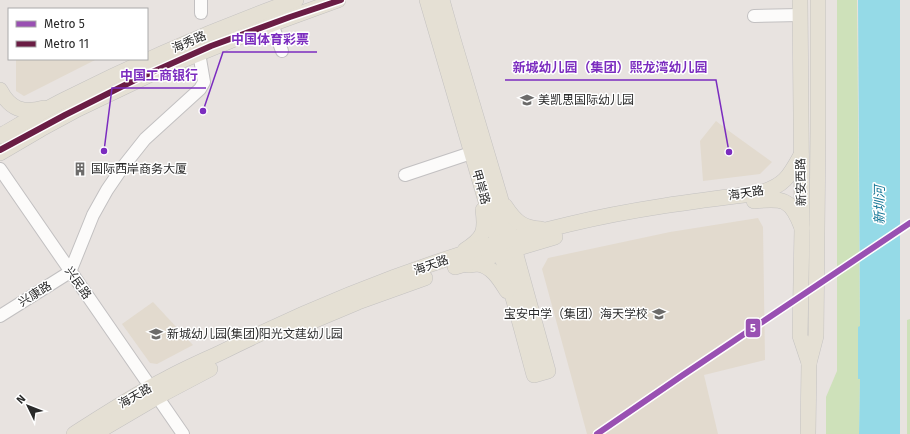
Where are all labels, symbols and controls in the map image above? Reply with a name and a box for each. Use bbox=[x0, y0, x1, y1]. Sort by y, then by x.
legend bbox=[8, 8, 148, 60]
text: Metro 5 bbox=[44, 17, 85, 31]
callout: 中国体育彩票 bbox=[223, 27, 317, 52]
street label: 海秀路 bbox=[170, 29, 208, 55]
text: 中国体育彩票 bbox=[231, 32, 309, 47]
text: Metro 11 bbox=[44, 37, 89, 51]
callout: 新城幼儿园（集团）熙龙湾幼儿园 bbox=[505, 55, 716, 80]
text: 新城幼儿园（集团）熙龙湾幼儿园 bbox=[512, 60, 708, 75]
callout: 中国工商银行 bbox=[112, 63, 206, 88]
text: 中国工商银行 bbox=[120, 68, 198, 83]
school or university icon: 美凯思国际幼儿园 bbox=[519, 92, 535, 108]
place label: 美凯思国际幼儿园 bbox=[538, 93, 634, 107]
street label: 新安西路 bbox=[794, 158, 808, 206]
building icon: 国际西岸商务大厦 bbox=[72, 161, 88, 177]
place label: 国际西岸商务大厦 bbox=[91, 162, 187, 176]
street label: 甲岸路 bbox=[469, 168, 493, 206]
street label: 海天路 bbox=[727, 183, 765, 203]
water label: 新圳河 bbox=[872, 183, 887, 225]
street label: 海天路 bbox=[412, 253, 450, 277]
street label: 兴民路 bbox=[62, 264, 94, 302]
street label: 兴康路 bbox=[16, 279, 54, 309]
school or university icon: 宝安中学（集团）海天学校 bbox=[651, 306, 667, 322]
place label: 宝安中学（集团）海天学校 bbox=[504, 307, 648, 321]
line badge: 5 bbox=[745, 318, 761, 338]
text: 5 bbox=[750, 322, 756, 335]
school or university icon: 新城幼儿园(集团)阳光文莛幼儿园 bbox=[148, 326, 164, 342]
place label: 新城幼儿园(集团)阳光文莛幼儿园 bbox=[167, 327, 343, 341]
street label: 海天路 bbox=[116, 381, 154, 411]
north arrow bbox=[8, 386, 48, 426]
text: N bbox=[14, 392, 28, 407]

